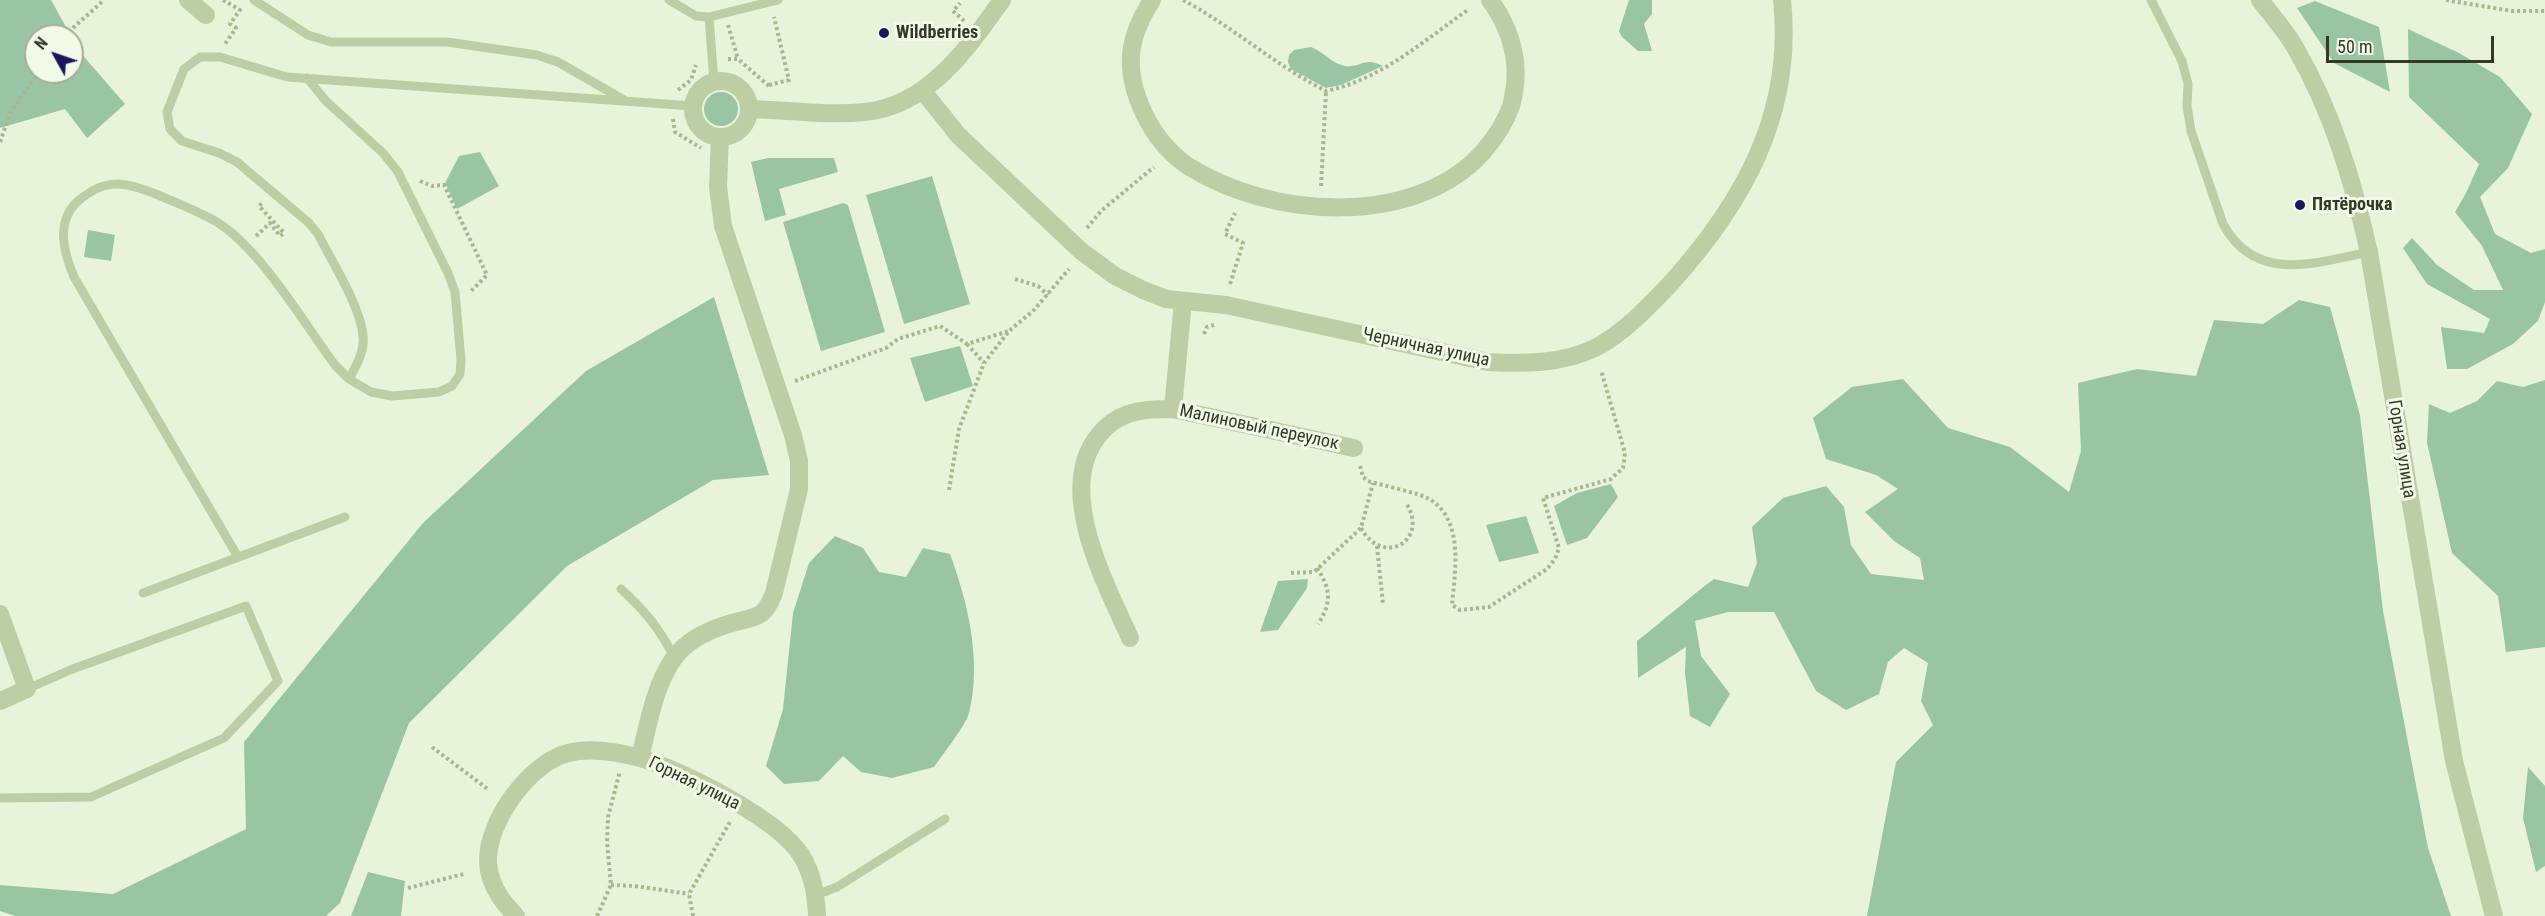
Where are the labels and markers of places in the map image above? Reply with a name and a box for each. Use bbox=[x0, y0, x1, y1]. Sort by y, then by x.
place label: Wildberries bbox=[896, 22, 978, 44]
marker: Wildberries bbox=[877, 26, 891, 40]
place label: Пятёрочка bbox=[2312, 194, 2392, 216]
marker: Пятёрочка bbox=[2293, 198, 2307, 212]

